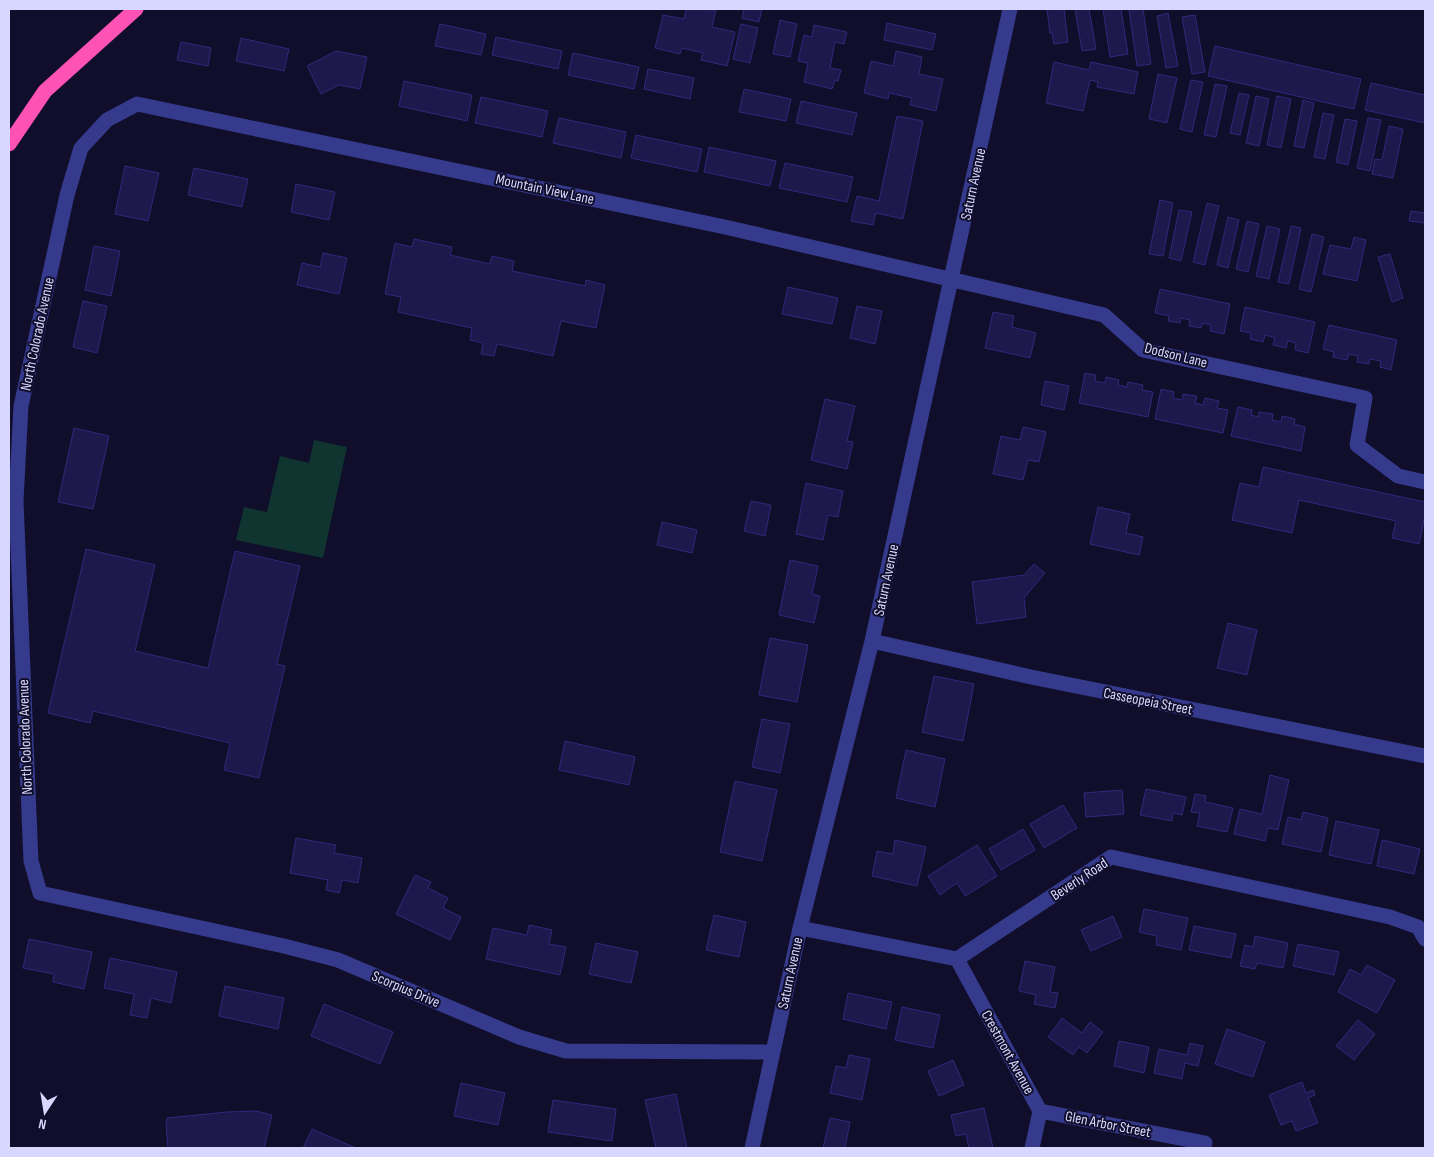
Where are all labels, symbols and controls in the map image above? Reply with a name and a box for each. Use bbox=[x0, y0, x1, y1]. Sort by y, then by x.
street label: Saturn Avenue bbox=[957, 147, 990, 222]
street label: Mountain View Lane bbox=[494, 170, 596, 209]
street label: North Colorado Avenue bbox=[16, 276, 59, 393]
street label: Dodson Lane bbox=[1143, 339, 1209, 372]
street label: Saturn Avenue bbox=[870, 543, 903, 618]
street label: North Colorado Avenue bbox=[14, 679, 37, 795]
street label: Casseopeia Street bbox=[1102, 684, 1195, 720]
street label: Beverly Road bbox=[1047, 854, 1112, 905]
street label: Saturn Avenue bbox=[774, 936, 807, 1011]
street label: Scorpius Drive bbox=[369, 967, 443, 1012]
street label: Crestmont Avenue bbox=[977, 1007, 1038, 1098]
north arrow bbox=[20, 1087, 70, 1137]
street label: Glen Arbor Street bbox=[1063, 1107, 1153, 1142]
text: N bbox=[37, 1115, 48, 1133]

